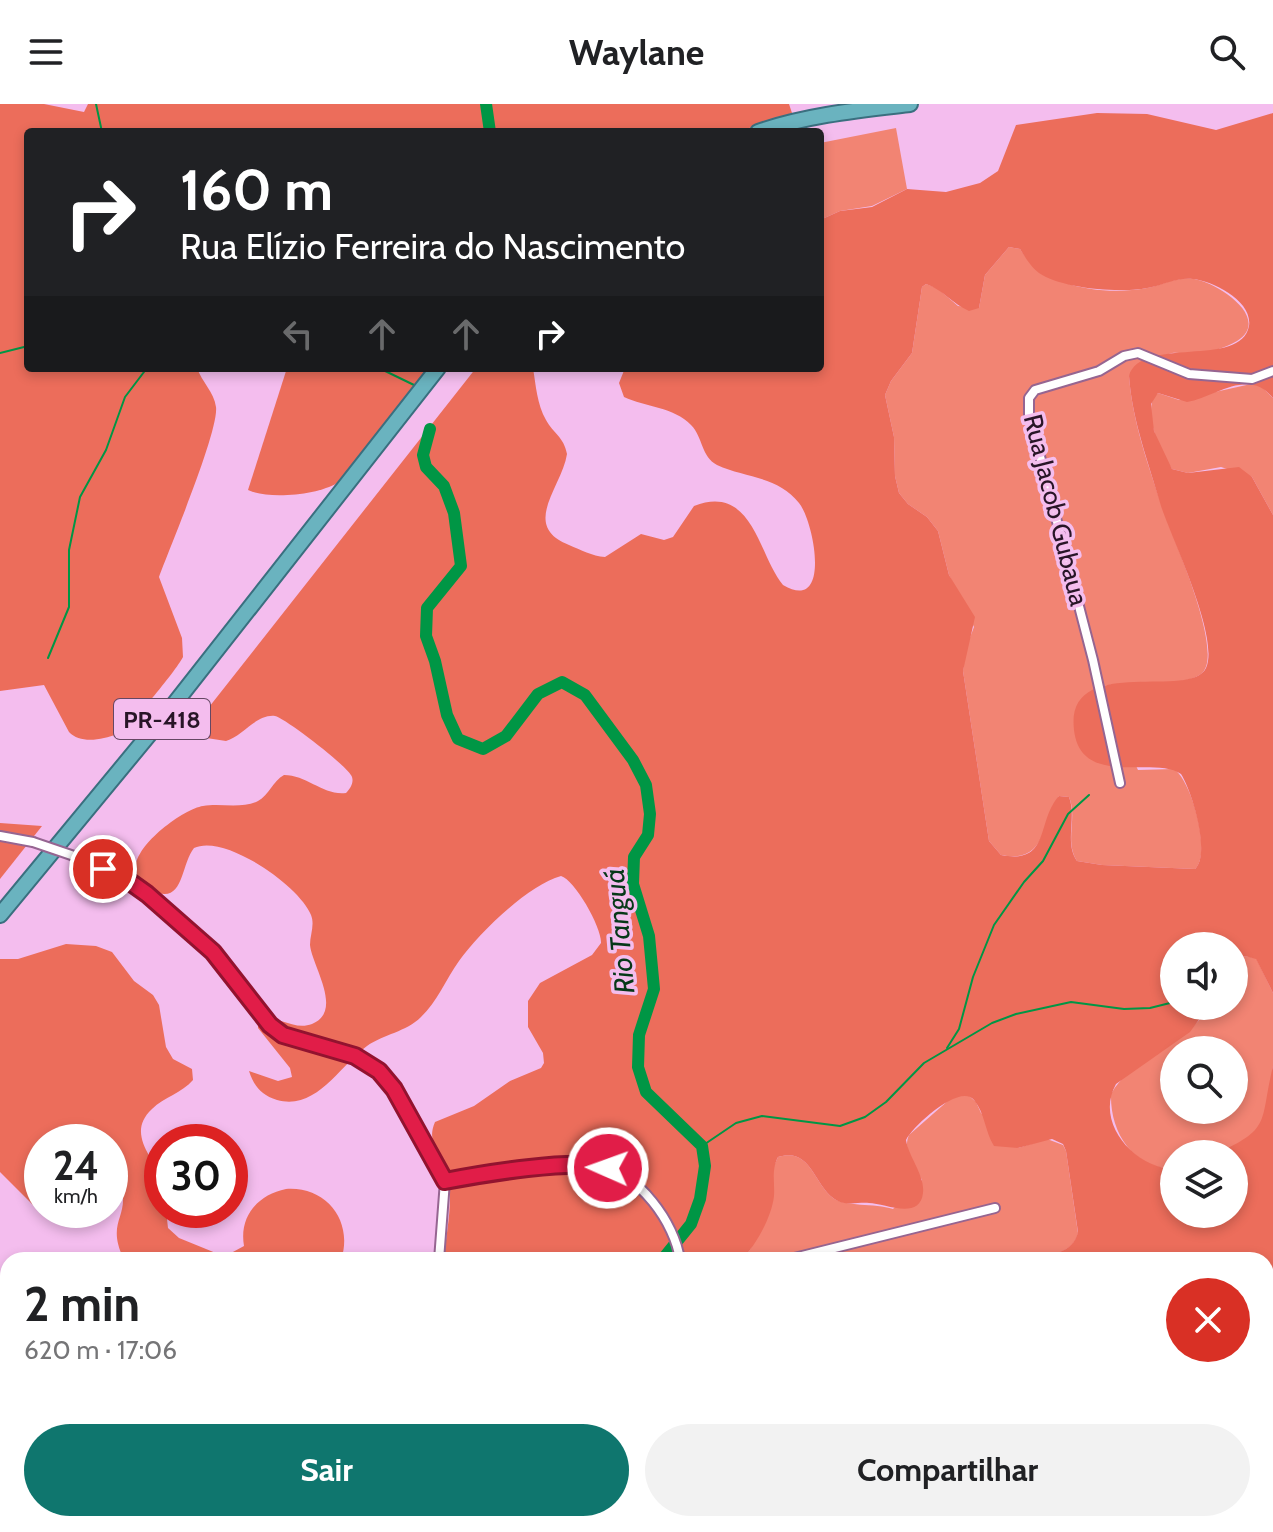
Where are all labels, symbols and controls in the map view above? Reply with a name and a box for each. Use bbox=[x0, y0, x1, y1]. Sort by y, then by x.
icon: menu bbox=[24, 30, 68, 74]
text: Waylane bbox=[569, 30, 704, 74]
icon: search bbox=[1205, 30, 1249, 74]
text: 160 m bbox=[180, 156, 333, 224]
icon: right bbox=[48, 160, 152, 264]
text: Rua Elízio Ferreira do Nascimento bbox=[180, 224, 685, 268]
icon: left bbox=[276, 312, 320, 356]
icon: ahead bbox=[360, 312, 404, 356]
icon: ahead bbox=[444, 312, 488, 356]
icon: right bbox=[528, 312, 572, 356]
street label: Rua Jacob Gubaua bbox=[1017, 411, 1095, 610]
road number: PR-418 bbox=[114, 699, 210, 739]
pin bbox=[69, 835, 137, 903]
icon: arrive bbox=[81, 847, 125, 891]
water label: Rio Tanguá bbox=[597, 867, 641, 995]
map controls bbox=[1160, 932, 1248, 1228]
button: sound bbox=[1160, 932, 1248, 1020]
button: search bbox=[1160, 1036, 1248, 1124]
speed limit sign: 30 bbox=[144, 1124, 248, 1228]
position arrow bbox=[566, 1126, 650, 1210]
button: layers bbox=[1160, 1140, 1248, 1228]
text: 24 bbox=[53, 1141, 99, 1190]
text: km/h bbox=[54, 1184, 98, 1208]
text: 2 min bbox=[24, 1275, 140, 1333]
button: close bbox=[1166, 1278, 1250, 1362]
text: 620 m · 17:06 bbox=[24, 1334, 177, 1366]
button: Sair bbox=[24, 1424, 629, 1516]
button: Compartilhar bbox=[645, 1424, 1250, 1516]

